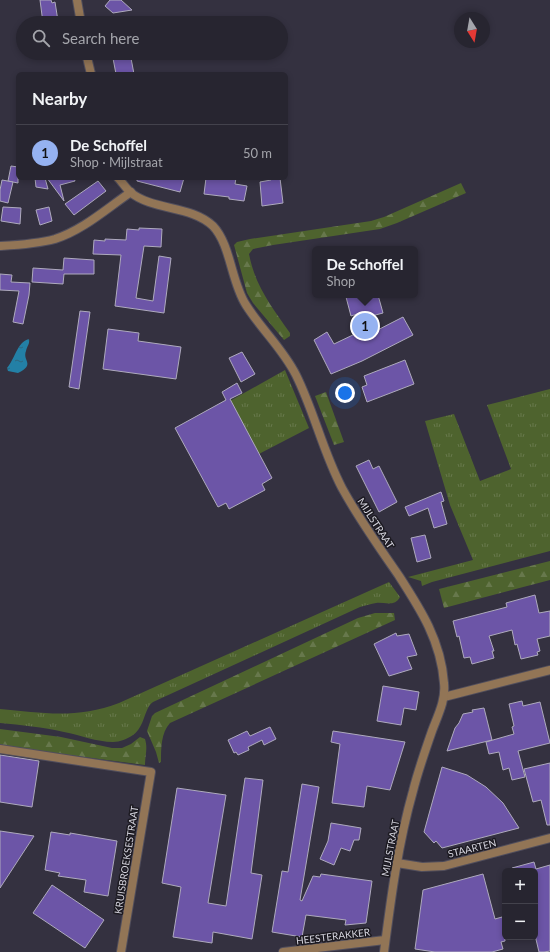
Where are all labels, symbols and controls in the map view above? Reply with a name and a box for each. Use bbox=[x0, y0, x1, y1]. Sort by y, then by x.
north arrow bbox=[454, 12, 490, 48]
search box bbox=[16, 16, 288, 60]
icon: search bbox=[30, 27, 52, 49]
text: Search here bbox=[62, 29, 139, 47]
text: Nearby bbox=[32, 88, 87, 109]
text: De Schoffel bbox=[70, 136, 147, 154]
text: 1 bbox=[41, 145, 49, 161]
text: 50 m bbox=[243, 145, 272, 161]
text: Shop · Mijlstraat bbox=[70, 154, 163, 170]
popup bbox=[312, 246, 418, 298]
text: De Schoffel bbox=[326, 255, 404, 273]
text: Shop bbox=[326, 273, 355, 289]
pin: 1 bbox=[352, 311, 378, 341]
your location bbox=[335, 383, 355, 403]
street label: MIJLSTRAAT bbox=[355, 495, 397, 551]
street label: KRUISBROEKSESTRAAT bbox=[112, 805, 140, 915]
street label: MIJLSTRAAT bbox=[379, 818, 401, 878]
street label: STAARTEN bbox=[447, 836, 497, 860]
map controls bbox=[502, 868, 538, 940]
button: + bbox=[502, 868, 538, 904]
button: − bbox=[502, 904, 538, 940]
street label: HEESTERAKKER bbox=[295, 925, 371, 947]

